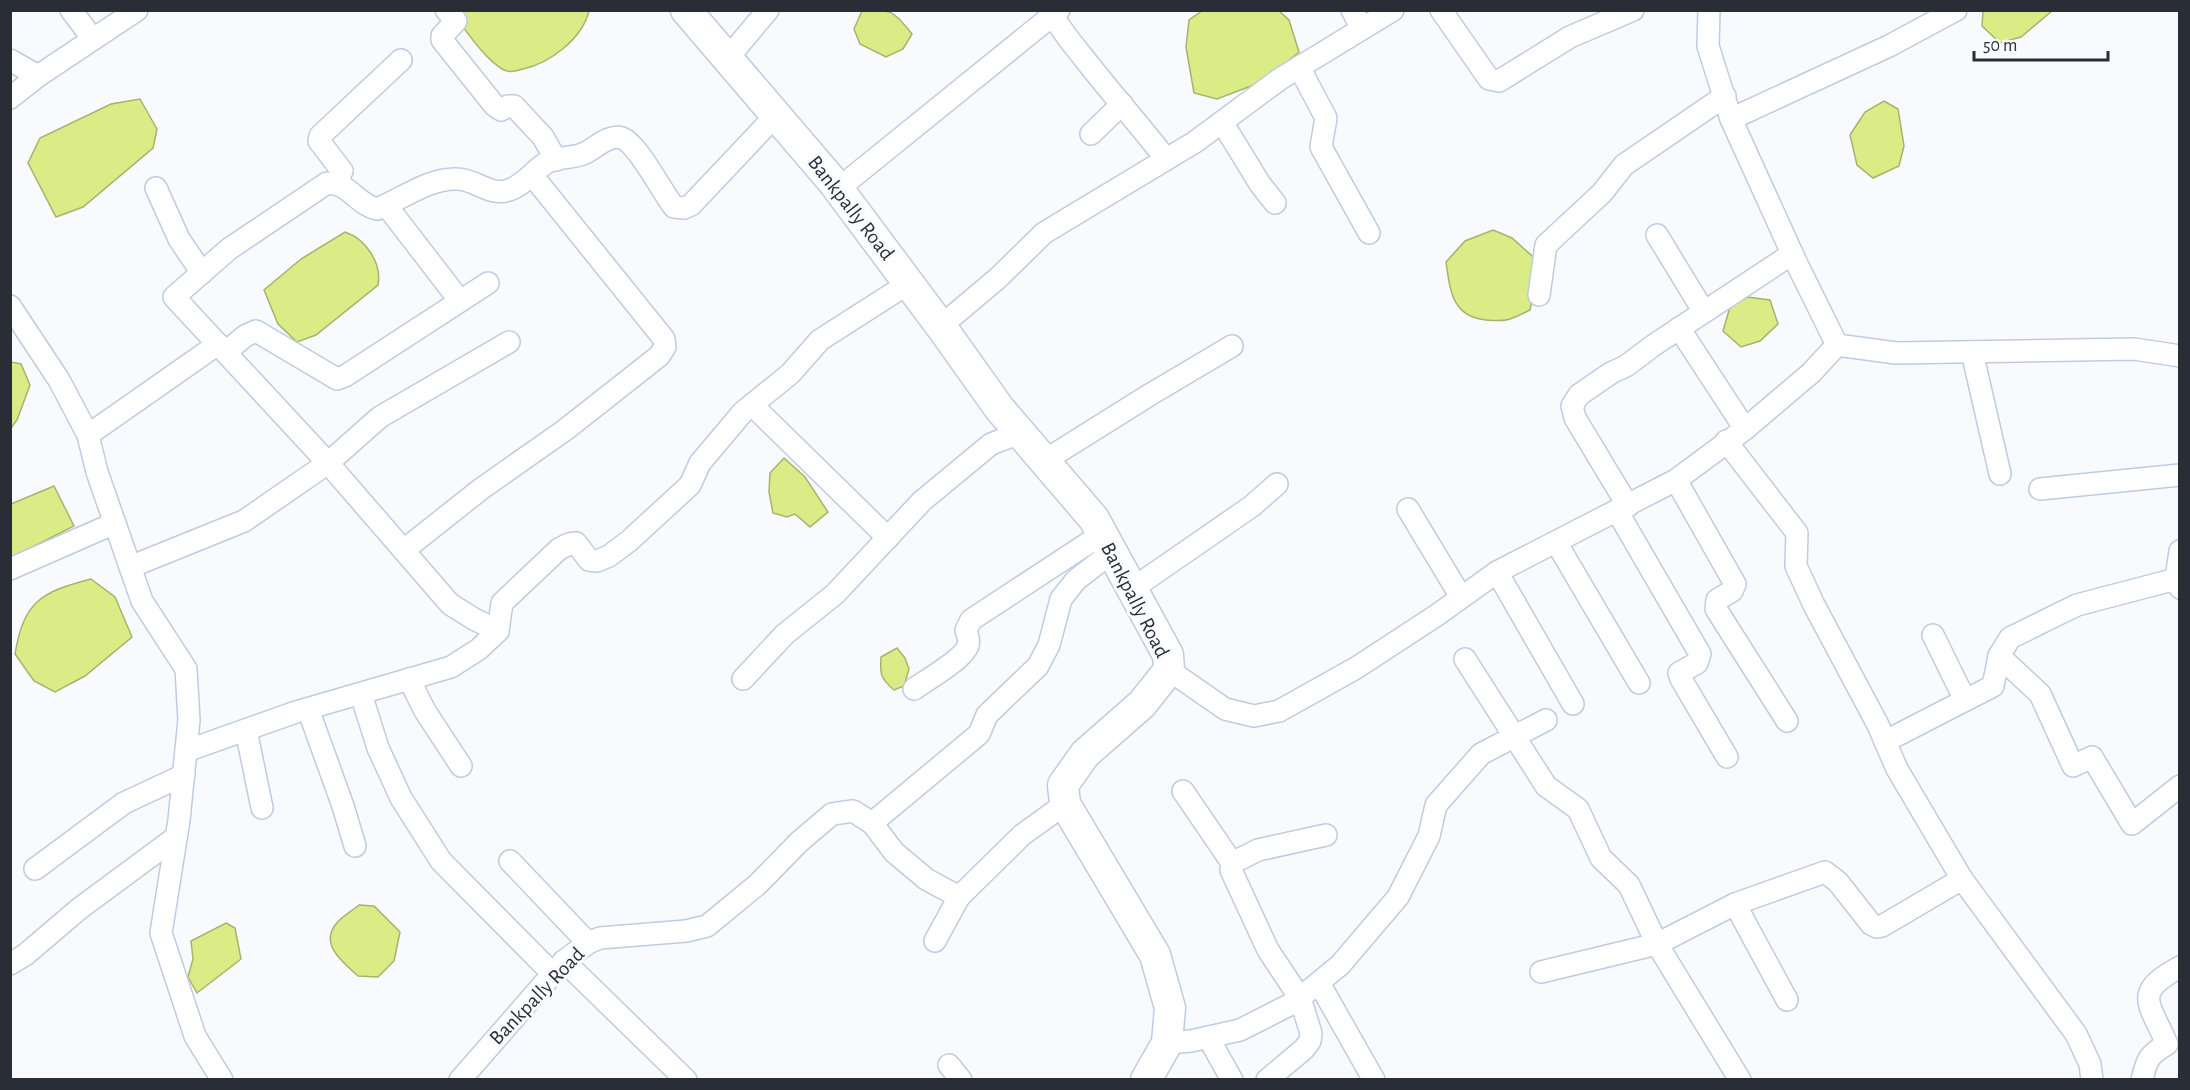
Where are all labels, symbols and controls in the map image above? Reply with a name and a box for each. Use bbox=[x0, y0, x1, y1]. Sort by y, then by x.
scale bar bbox=[1974, 24, 2108, 62]
text: 50 m bbox=[1983, 37, 2017, 55]
street label: Bankpally Road bbox=[804, 152, 898, 264]
street label: Bankpally Road bbox=[1097, 539, 1173, 661]
street label: Bankpally Road bbox=[486, 943, 588, 1049]

